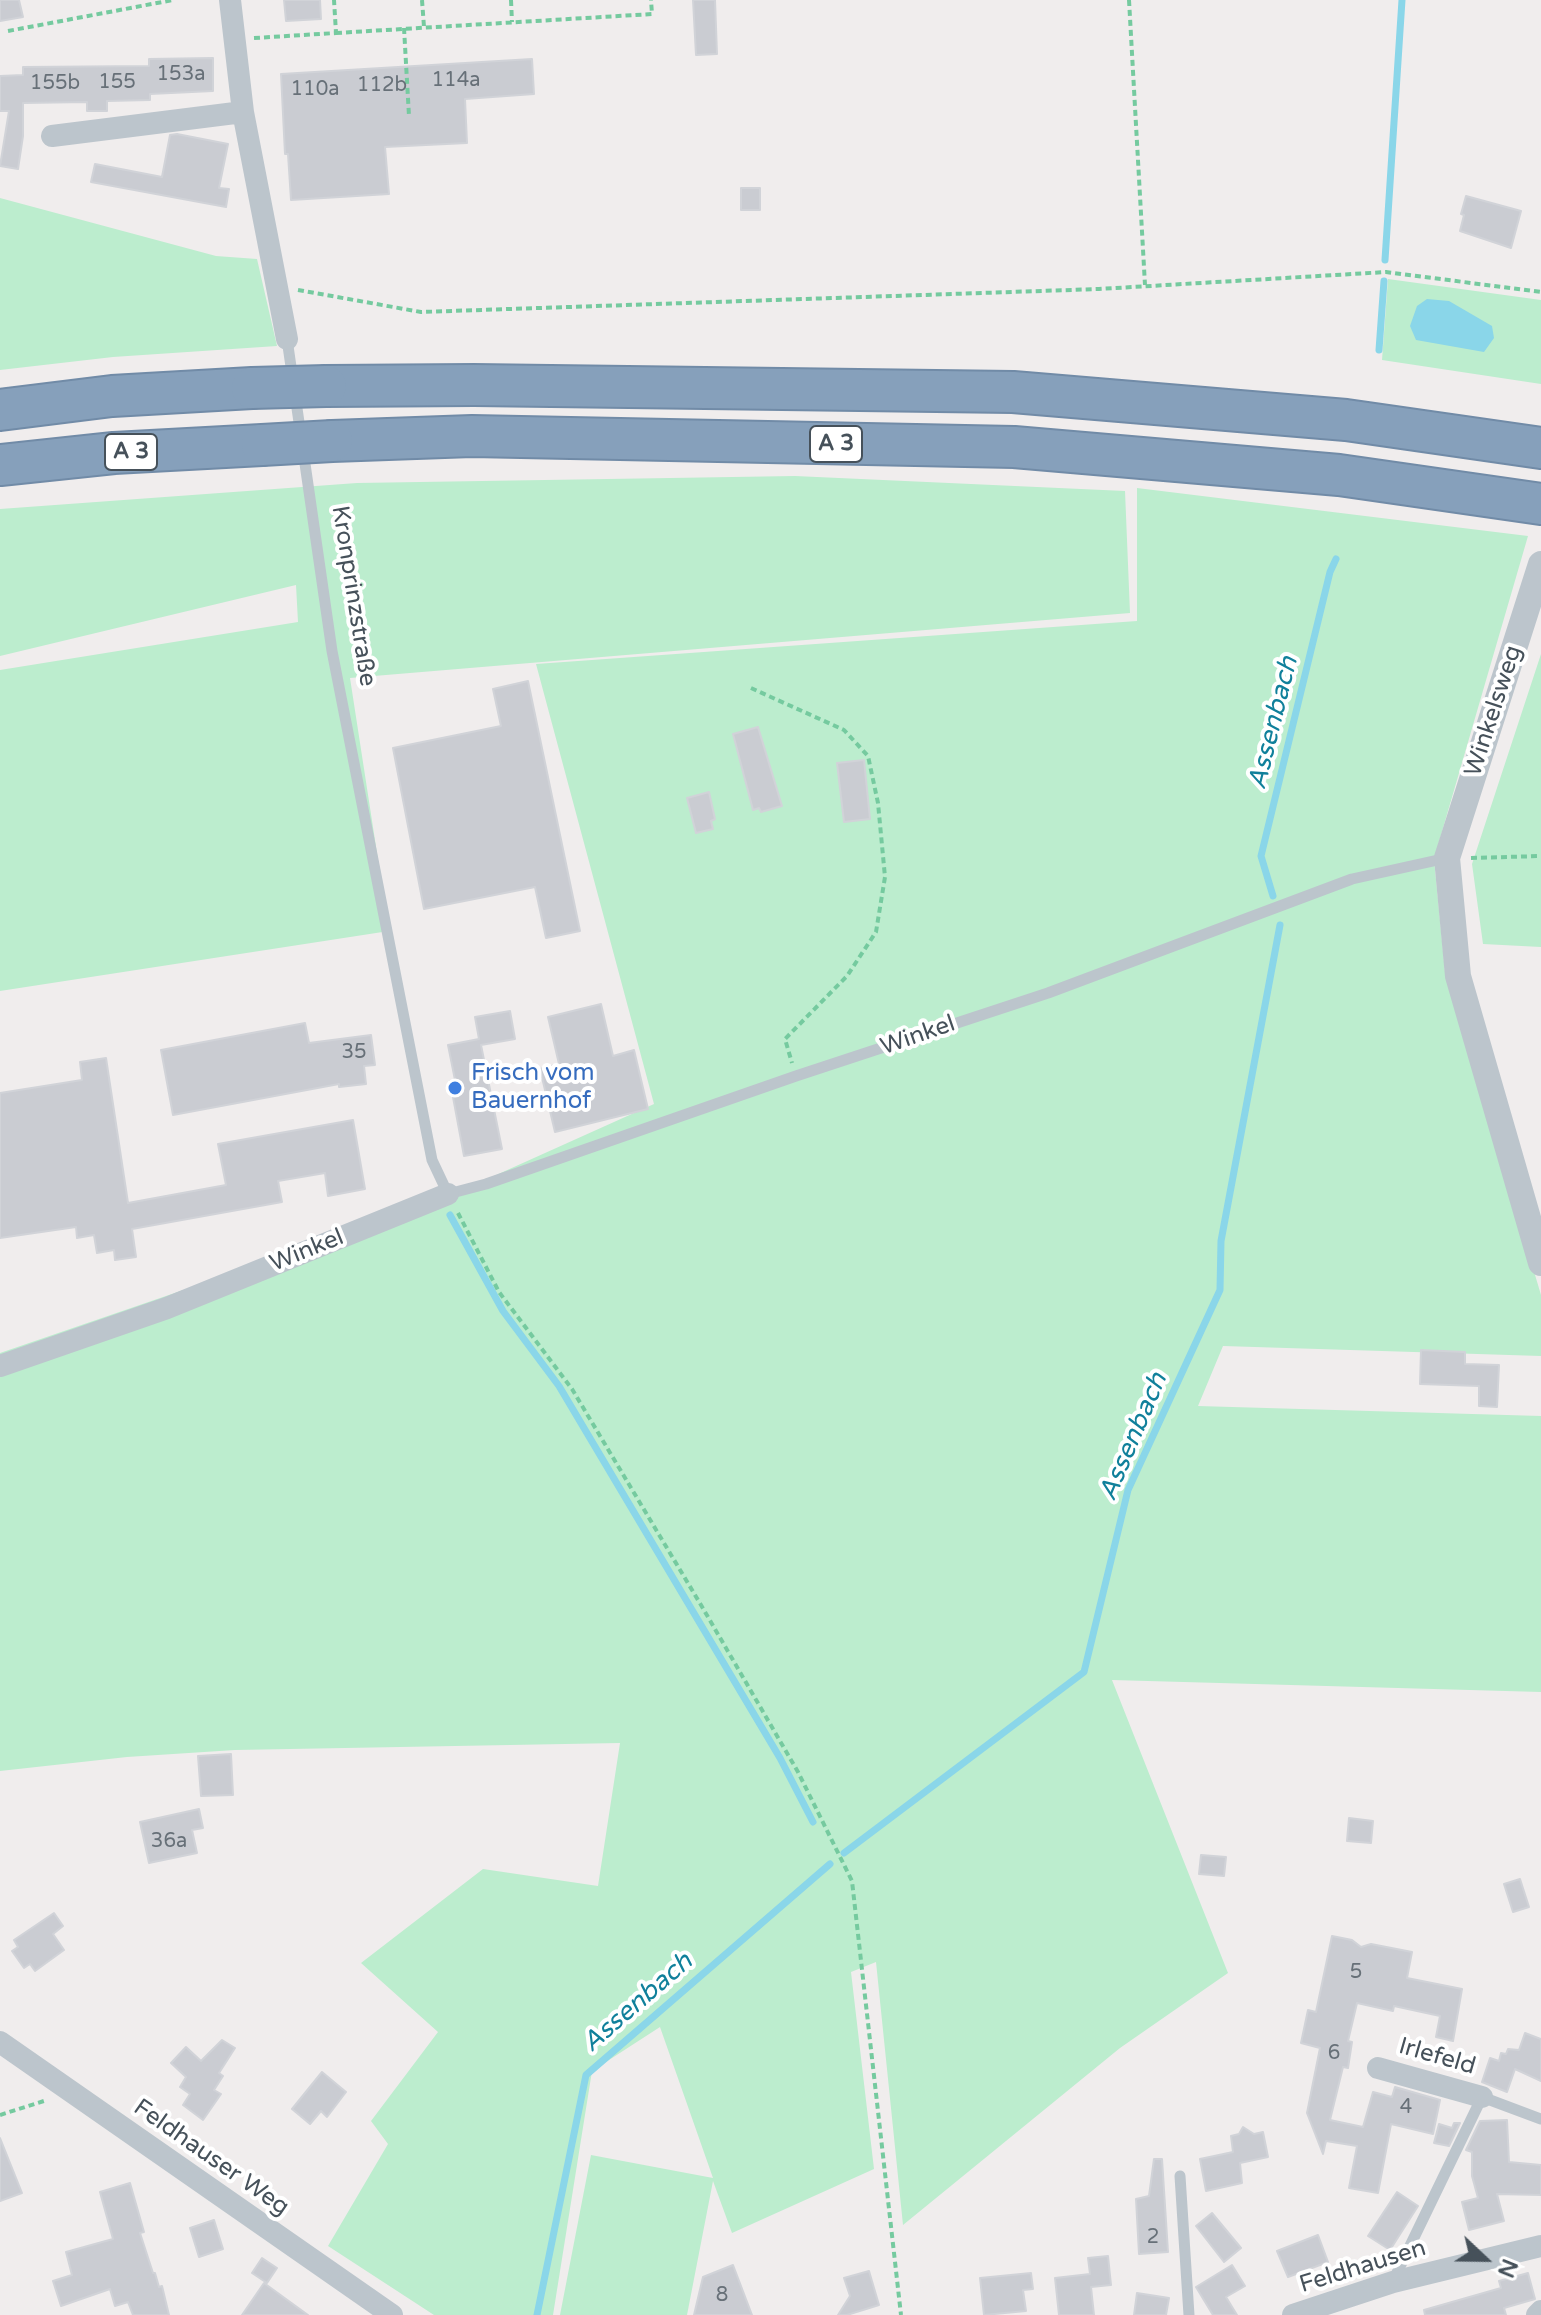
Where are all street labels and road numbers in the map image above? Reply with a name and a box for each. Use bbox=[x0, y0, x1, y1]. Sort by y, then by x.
road number: A 3 bbox=[810, 426, 862, 462]
road number: A 3 bbox=[105, 434, 157, 470]
street label: Kronprinzstraße bbox=[325, 504, 381, 688]
street label: Winkelsweg bbox=[1459, 642, 1529, 780]
street label: Winkel bbox=[877, 1010, 959, 1062]
street label: Winkel bbox=[266, 1223, 348, 1279]
street label: Irlefeld bbox=[1395, 2032, 1479, 2082]
street label: Feldhauser Weg bbox=[128, 2094, 294, 2222]
street label: Feldhausen bbox=[1296, 2234, 1430, 2300]

